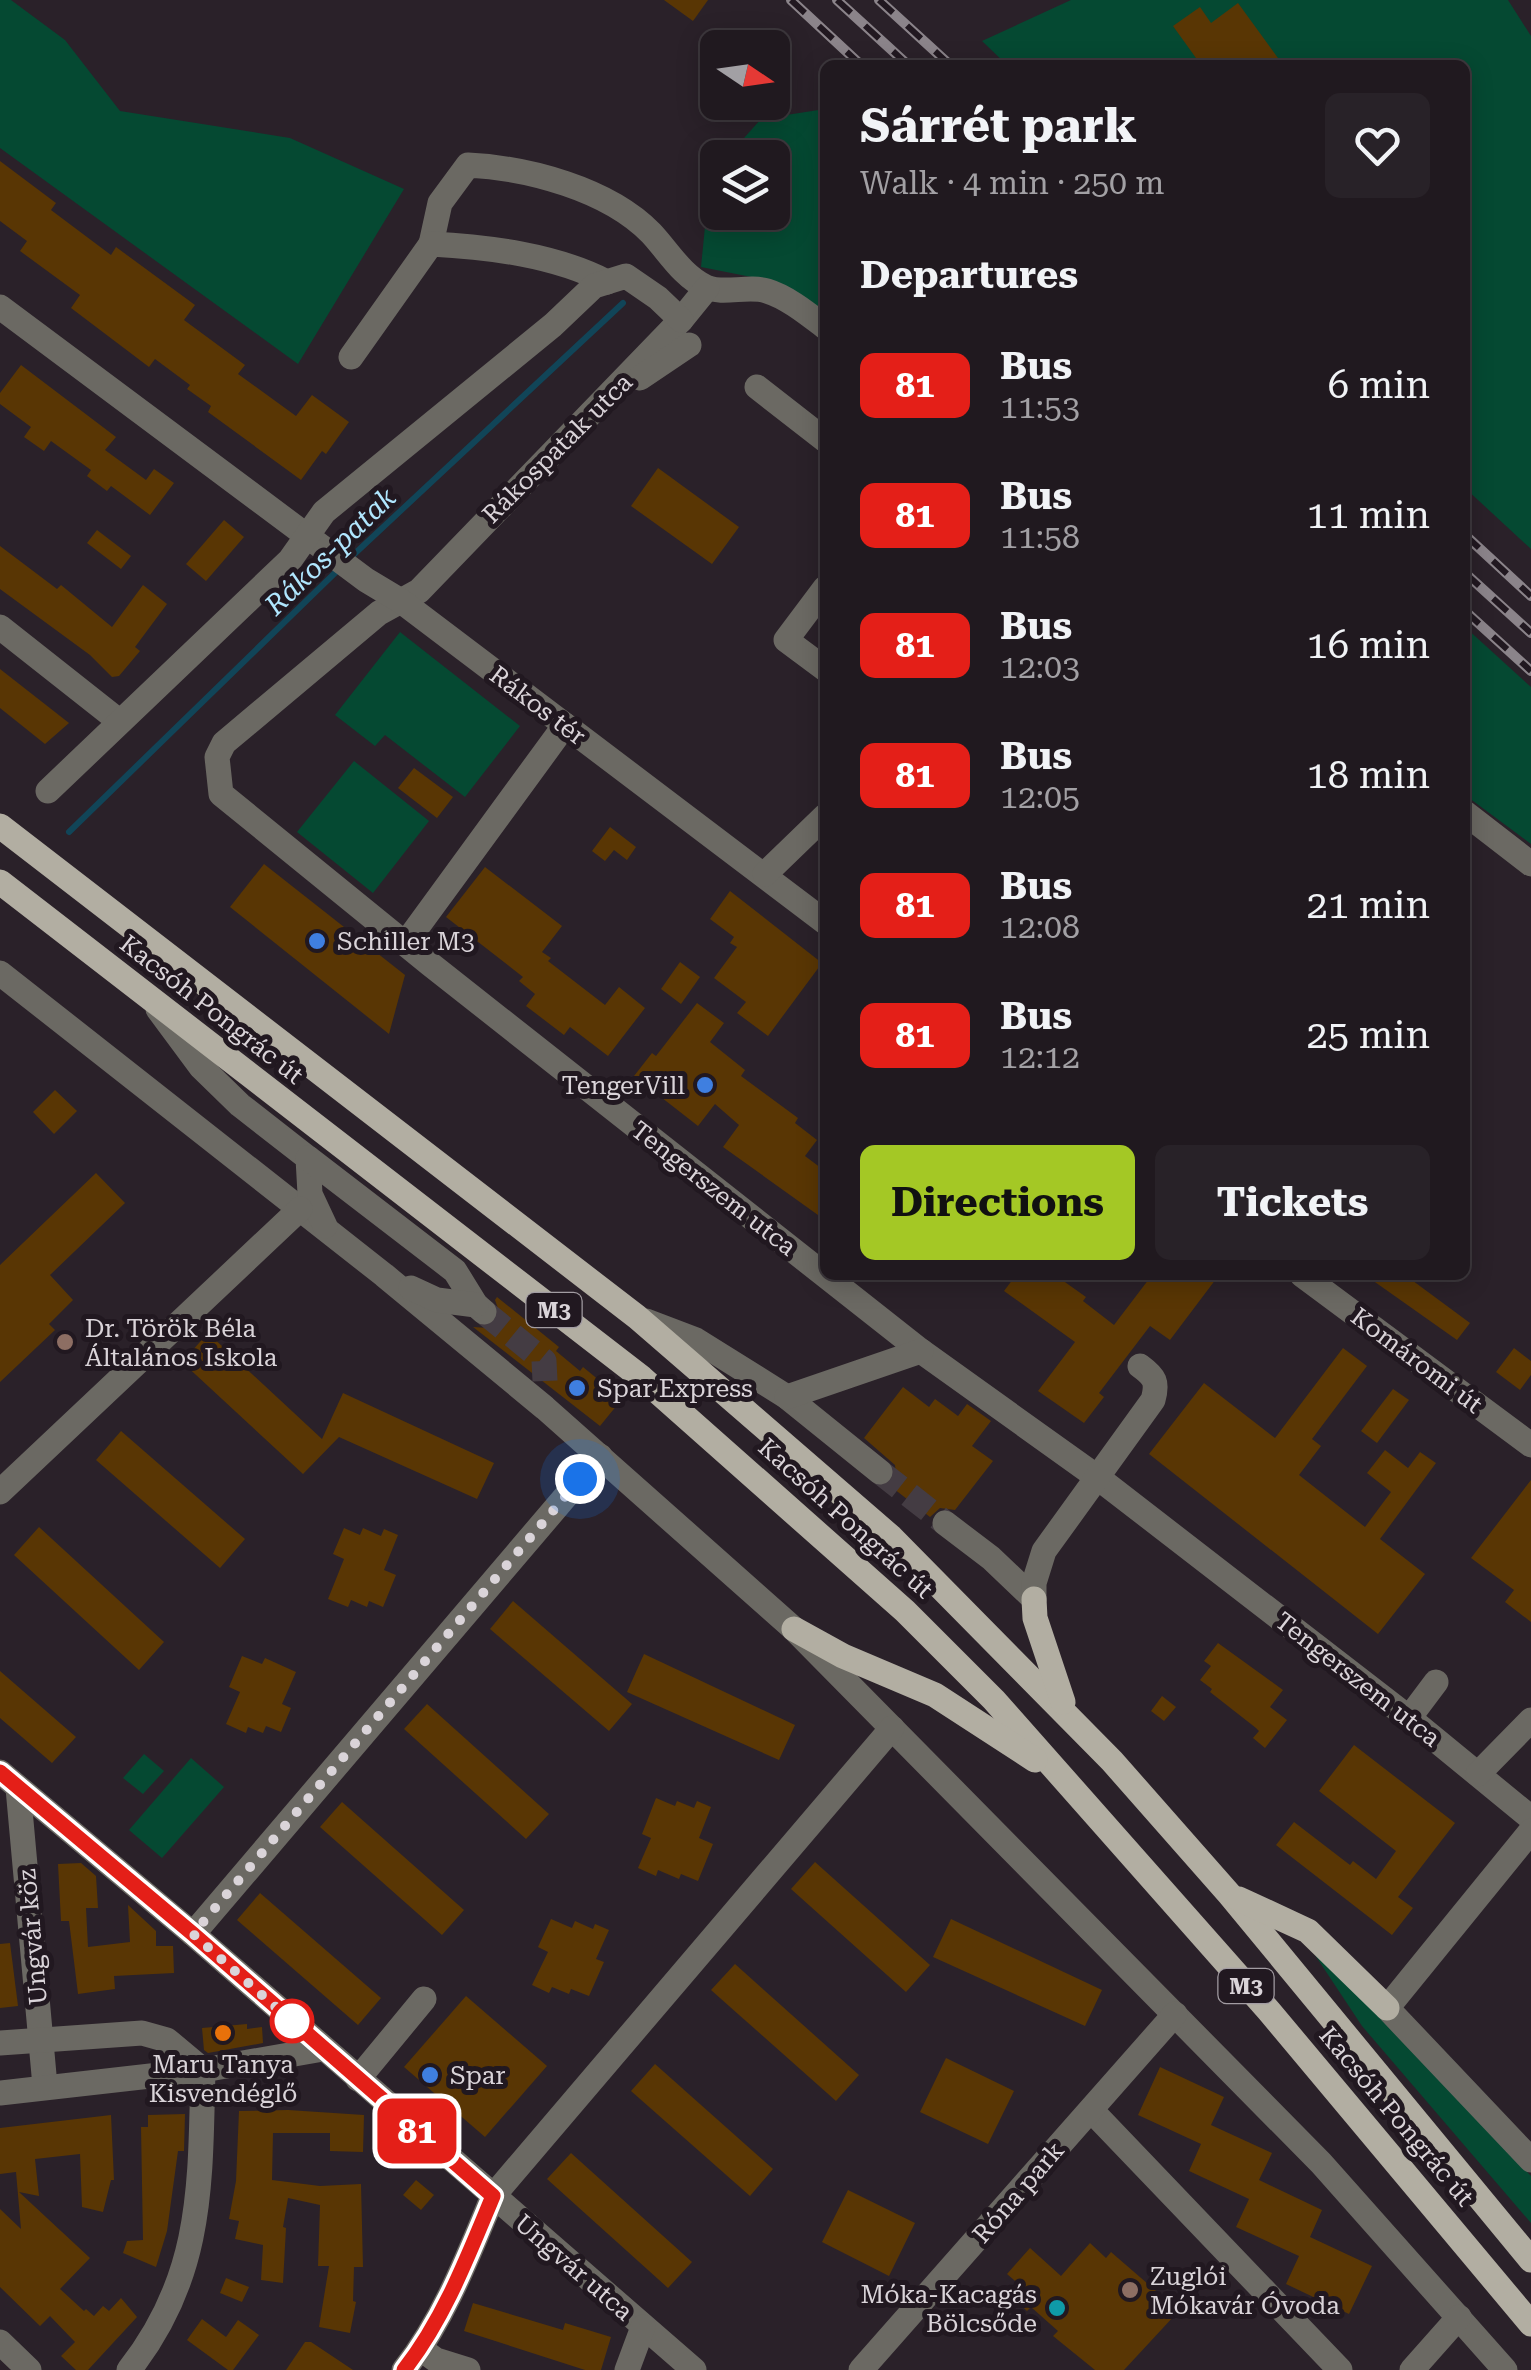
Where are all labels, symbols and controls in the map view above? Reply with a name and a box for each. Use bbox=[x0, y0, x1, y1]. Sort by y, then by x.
north arrow bbox=[700, 30, 790, 120]
map controls bbox=[700, 30, 790, 230]
button: heart bbox=[1325, 93, 1430, 198]
text: Sárrét park bbox=[860, 98, 1137, 154]
button: layers bbox=[700, 140, 790, 230]
text: Walk · 4 min · 250 m bbox=[860, 164, 1164, 202]
text: Departures bbox=[860, 253, 1078, 297]
text: Bus bbox=[1000, 344, 1072, 388]
text: 6 min bbox=[1328, 363, 1430, 407]
text: 81 bbox=[895, 365, 935, 406]
street label: Rákospatak utca bbox=[477, 367, 638, 529]
text: 11:53 bbox=[1000, 388, 1080, 426]
text: Bus bbox=[1000, 474, 1072, 518]
water label: Rákos-patak bbox=[257, 480, 403, 623]
text: 11 min bbox=[1307, 493, 1430, 537]
text: 81 bbox=[895, 495, 935, 536]
text: 11:58 bbox=[1000, 518, 1080, 556]
text: Bus bbox=[1000, 604, 1072, 648]
text: 16 min bbox=[1307, 623, 1430, 667]
text: 81 bbox=[895, 625, 935, 666]
text: 12:03 bbox=[1000, 648, 1080, 686]
street label: Rákos tér bbox=[484, 660, 591, 751]
text: Bus bbox=[1000, 734, 1072, 778]
text: 18 min bbox=[1307, 753, 1430, 797]
text: 81 bbox=[895, 755, 935, 796]
text: 12:05 bbox=[1000, 778, 1080, 816]
text: Bus bbox=[1000, 864, 1072, 908]
text: 21 min bbox=[1307, 883, 1430, 927]
text: 81 bbox=[895, 885, 935, 926]
text: 12:08 bbox=[1000, 908, 1080, 946]
place label: Schiller M3 bbox=[337, 927, 475, 956]
street label: Kacsóh Pongrác út bbox=[114, 929, 309, 1090]
marker: Schiller M3 bbox=[306, 930, 328, 952]
text: Bus bbox=[1000, 994, 1072, 1038]
text: 25 min bbox=[1307, 1013, 1430, 1057]
text: 81 bbox=[895, 1015, 935, 1056]
text: 12:12 bbox=[1000, 1038, 1080, 1076]
place label: TengerVill bbox=[562, 1071, 685, 1100]
marker: TengerVill bbox=[694, 1074, 716, 1096]
street label: Tengerszem utca bbox=[626, 1115, 802, 1262]
button: Directions bbox=[860, 1145, 1135, 1260]
button: Tickets bbox=[1155, 1145, 1430, 1260]
road number: M3 bbox=[526, 1293, 582, 1327]
street label: Komáromi út bbox=[1345, 1302, 1488, 1419]
place label: Dr. Török Béla Általános Iskola bbox=[85, 1314, 278, 1372]
marker: Dr. Török Béla Általános Iskola bbox=[54, 1331, 76, 1353]
place label: Spar Express bbox=[597, 1374, 753, 1403]
marker: Spar Express bbox=[566, 1377, 588, 1399]
street label: Kacsóh Pongrác út bbox=[753, 1432, 939, 1604]
your location bbox=[555, 1454, 605, 1504]
street label: Tengerszem utca bbox=[1270, 1606, 1446, 1753]
street label: Ungvár köz bbox=[12, 1867, 53, 2006]
road number: M3 bbox=[1218, 1969, 1274, 2003]
unlabelled marker bbox=[271, 2000, 313, 2042]
street label: Kacsóh Pongrác út bbox=[1313, 2021, 1480, 2212]
marker: Maru Tanya Kisvendéglő bbox=[212, 2022, 234, 2044]
place label: Maru Tanya Kisvendéglő bbox=[149, 2050, 297, 2108]
place label: Spar bbox=[450, 2061, 506, 2090]
marker: Spar bbox=[419, 2064, 441, 2086]
line badge: 81 bbox=[372, 2098, 462, 2164]
text: 81 bbox=[397, 2111, 437, 2152]
street label: Róna park bbox=[967, 2136, 1070, 2249]
street label: Ungvár utca bbox=[509, 2208, 639, 2327]
place label: Zuglói Mókavár Óvoda bbox=[1150, 2262, 1340, 2320]
marker: Zuglói Mókavár Óvoda bbox=[1119, 2279, 1141, 2301]
place label: Móka-Kacagás Bölcsőde bbox=[861, 2280, 1037, 2338]
marker: Móka-Kacagás Bölcsőde bbox=[1046, 2297, 1068, 2319]

